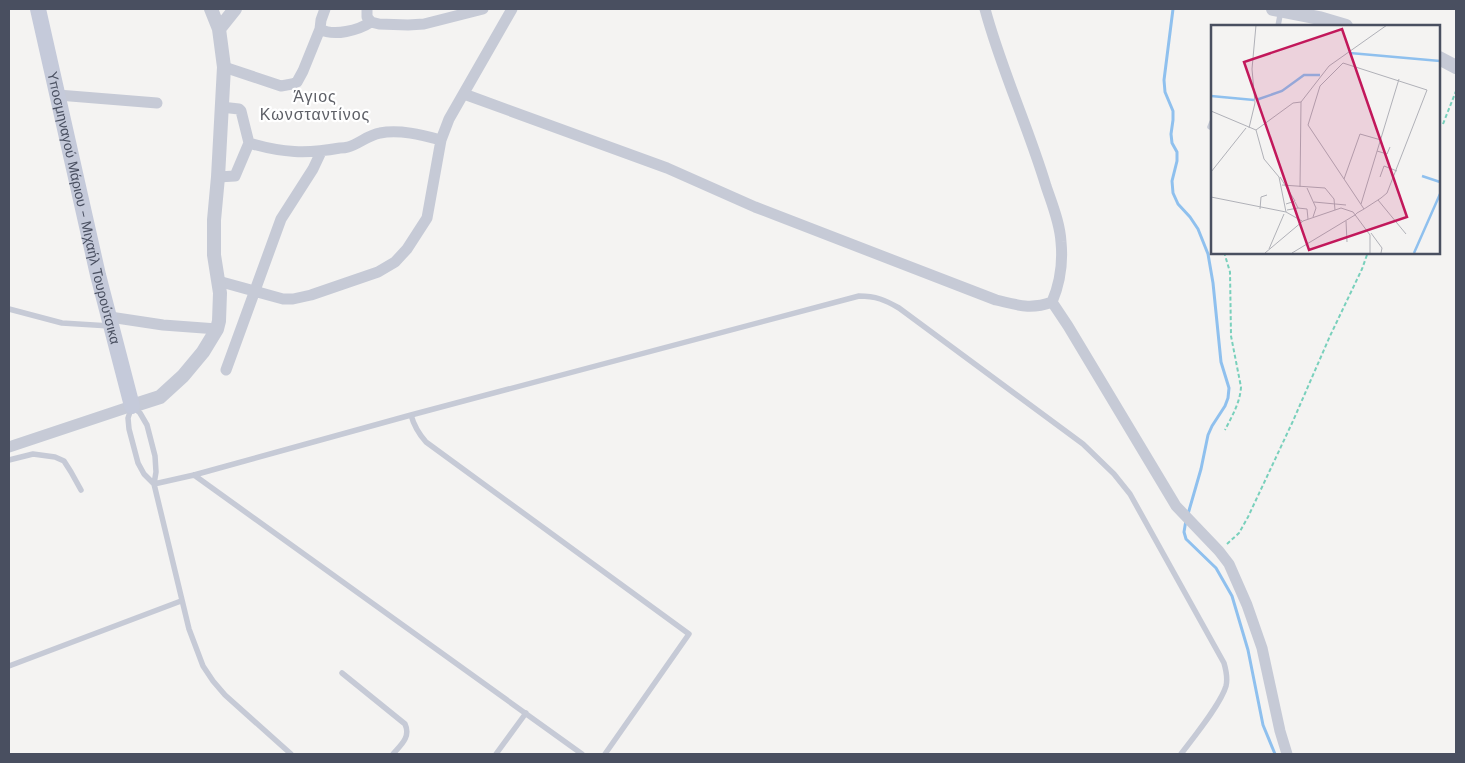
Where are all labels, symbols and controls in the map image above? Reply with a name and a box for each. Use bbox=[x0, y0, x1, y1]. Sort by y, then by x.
inset map bbox=[1211, 25, 1440, 254]
street label: Υποσμηναγού Μάριου - Μιχαήλ Τουρούτσικα bbox=[43, 70, 125, 346]
district label: Άγιος Κωνσταντίνος bbox=[260, 86, 370, 125]

